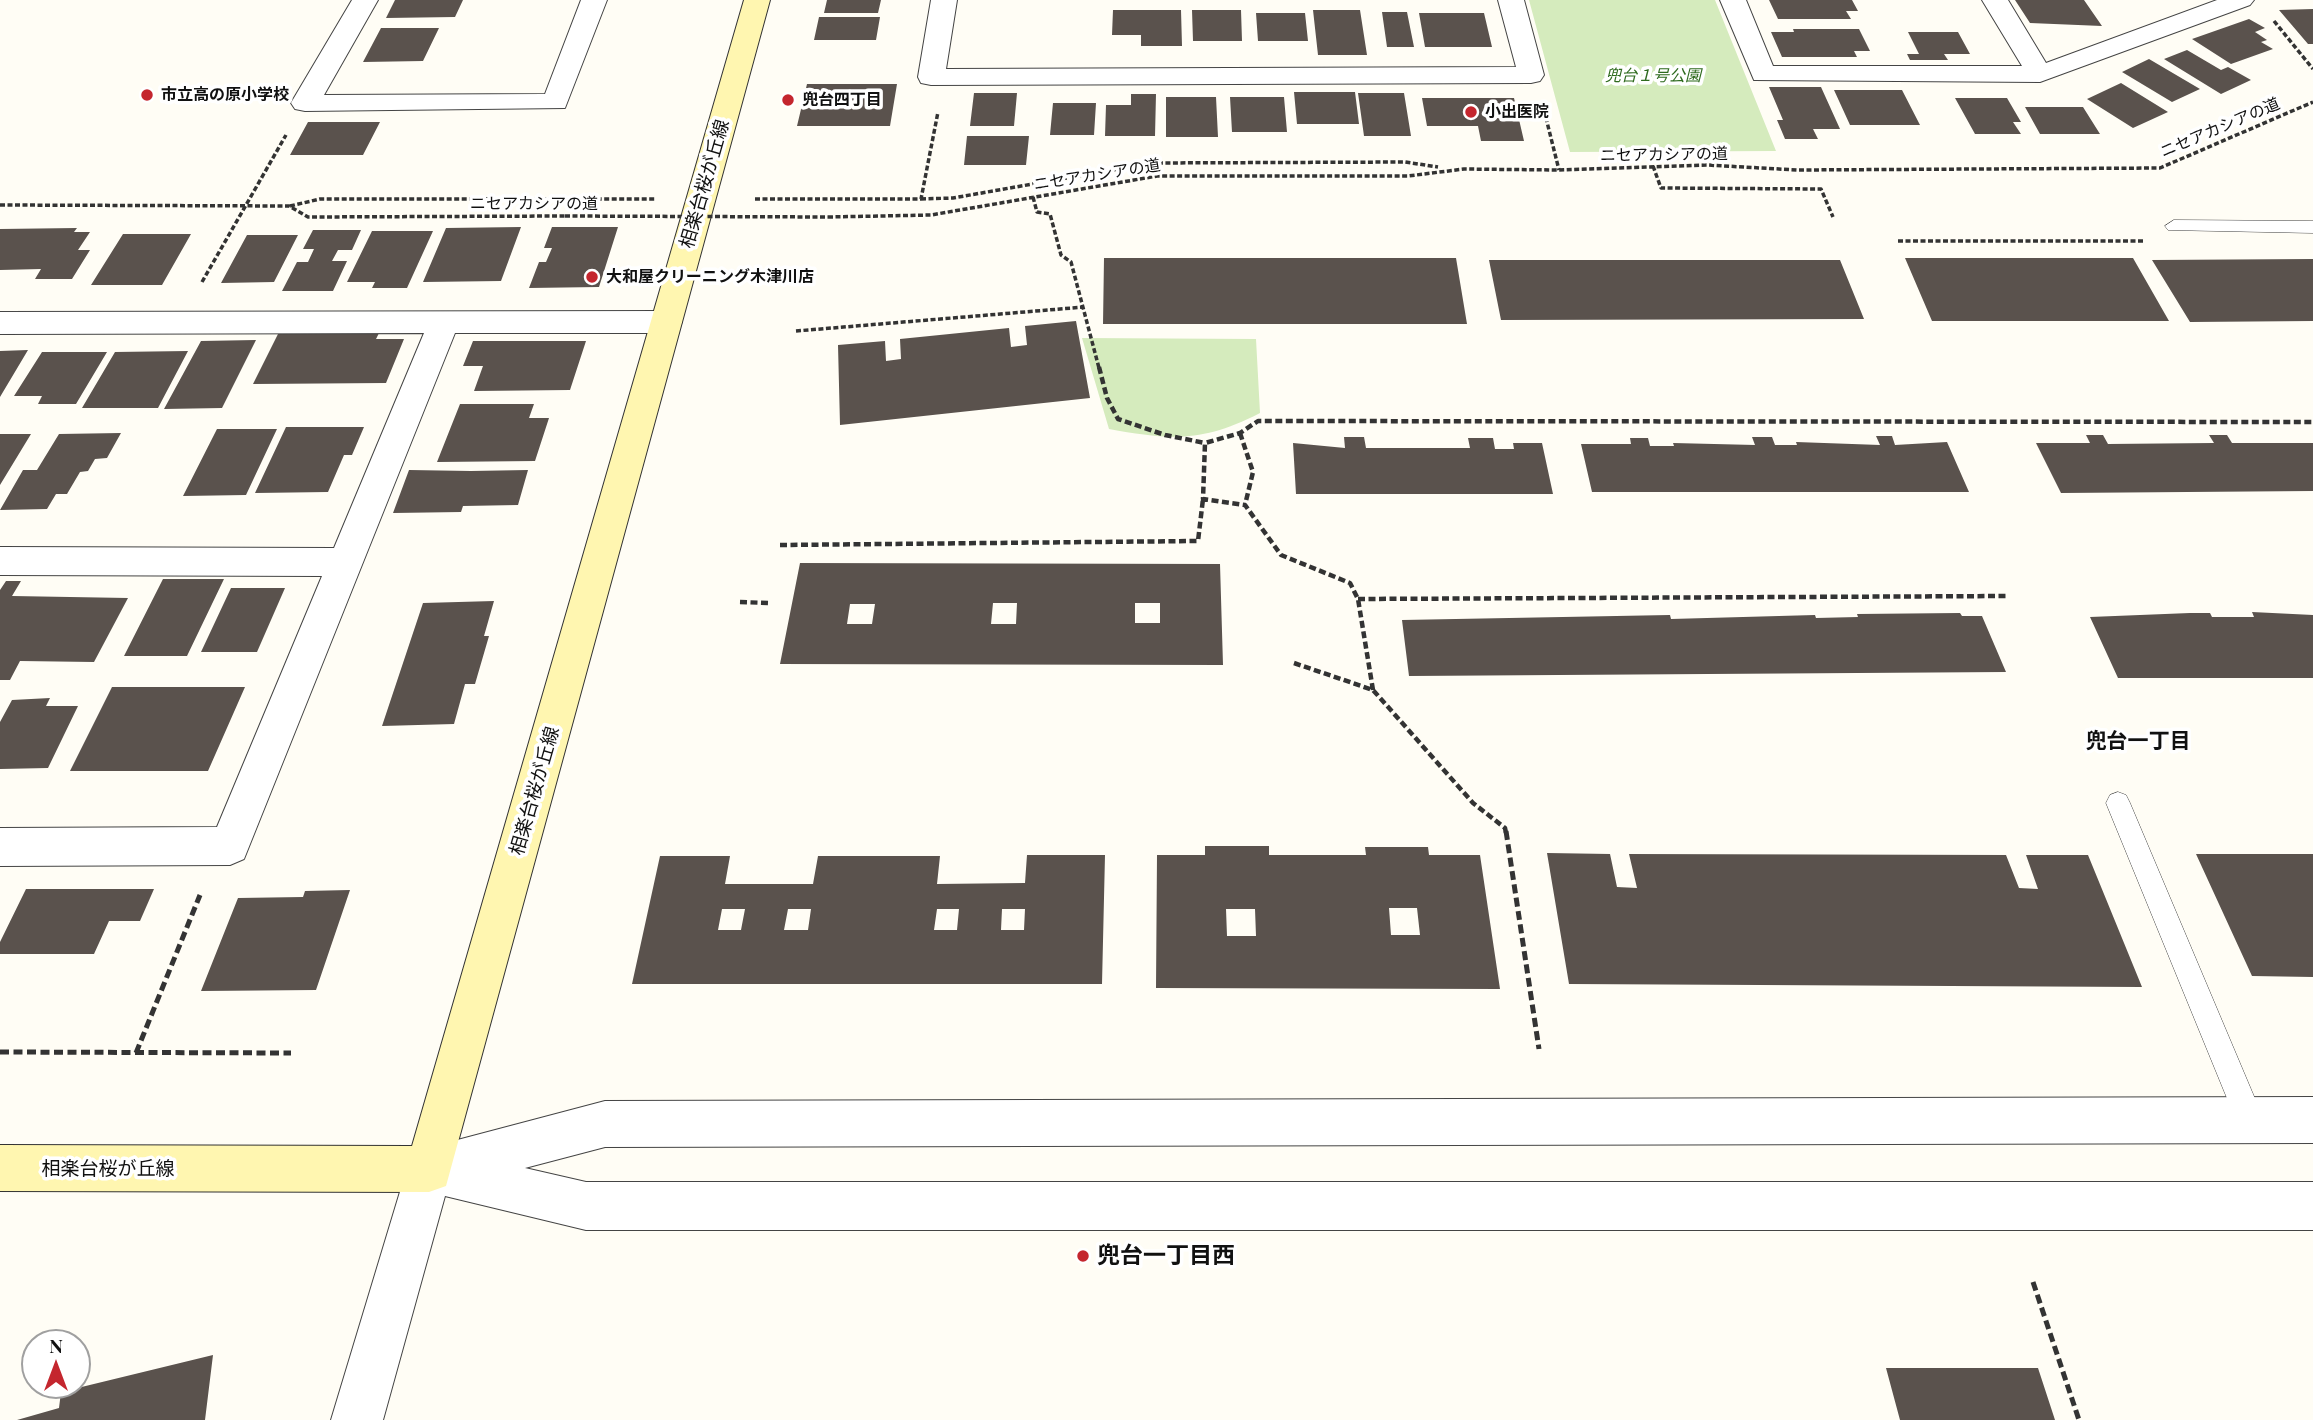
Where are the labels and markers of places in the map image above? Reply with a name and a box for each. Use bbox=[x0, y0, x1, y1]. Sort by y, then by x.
place label: 市立高の原小学校 bbox=[161, 85, 289, 105]
marker: 市立高の原小学校 bbox=[139, 87, 155, 103]
place label: 兜台四丁目 bbox=[802, 90, 882, 110]
marker: 兜台四丁目 bbox=[780, 92, 796, 108]
place label: 小出医院 bbox=[1485, 102, 1549, 122]
marker: 小出医院 bbox=[1463, 104, 1479, 120]
place label: 大和屋クリーニング木津川店 bbox=[606, 267, 814, 287]
marker: 大和屋クリーニング木津川店 bbox=[584, 269, 600, 285]
place label: 兜台一丁目西 bbox=[1097, 1242, 1235, 1270]
marker: 兜台一丁目西 bbox=[1075, 1248, 1091, 1264]

